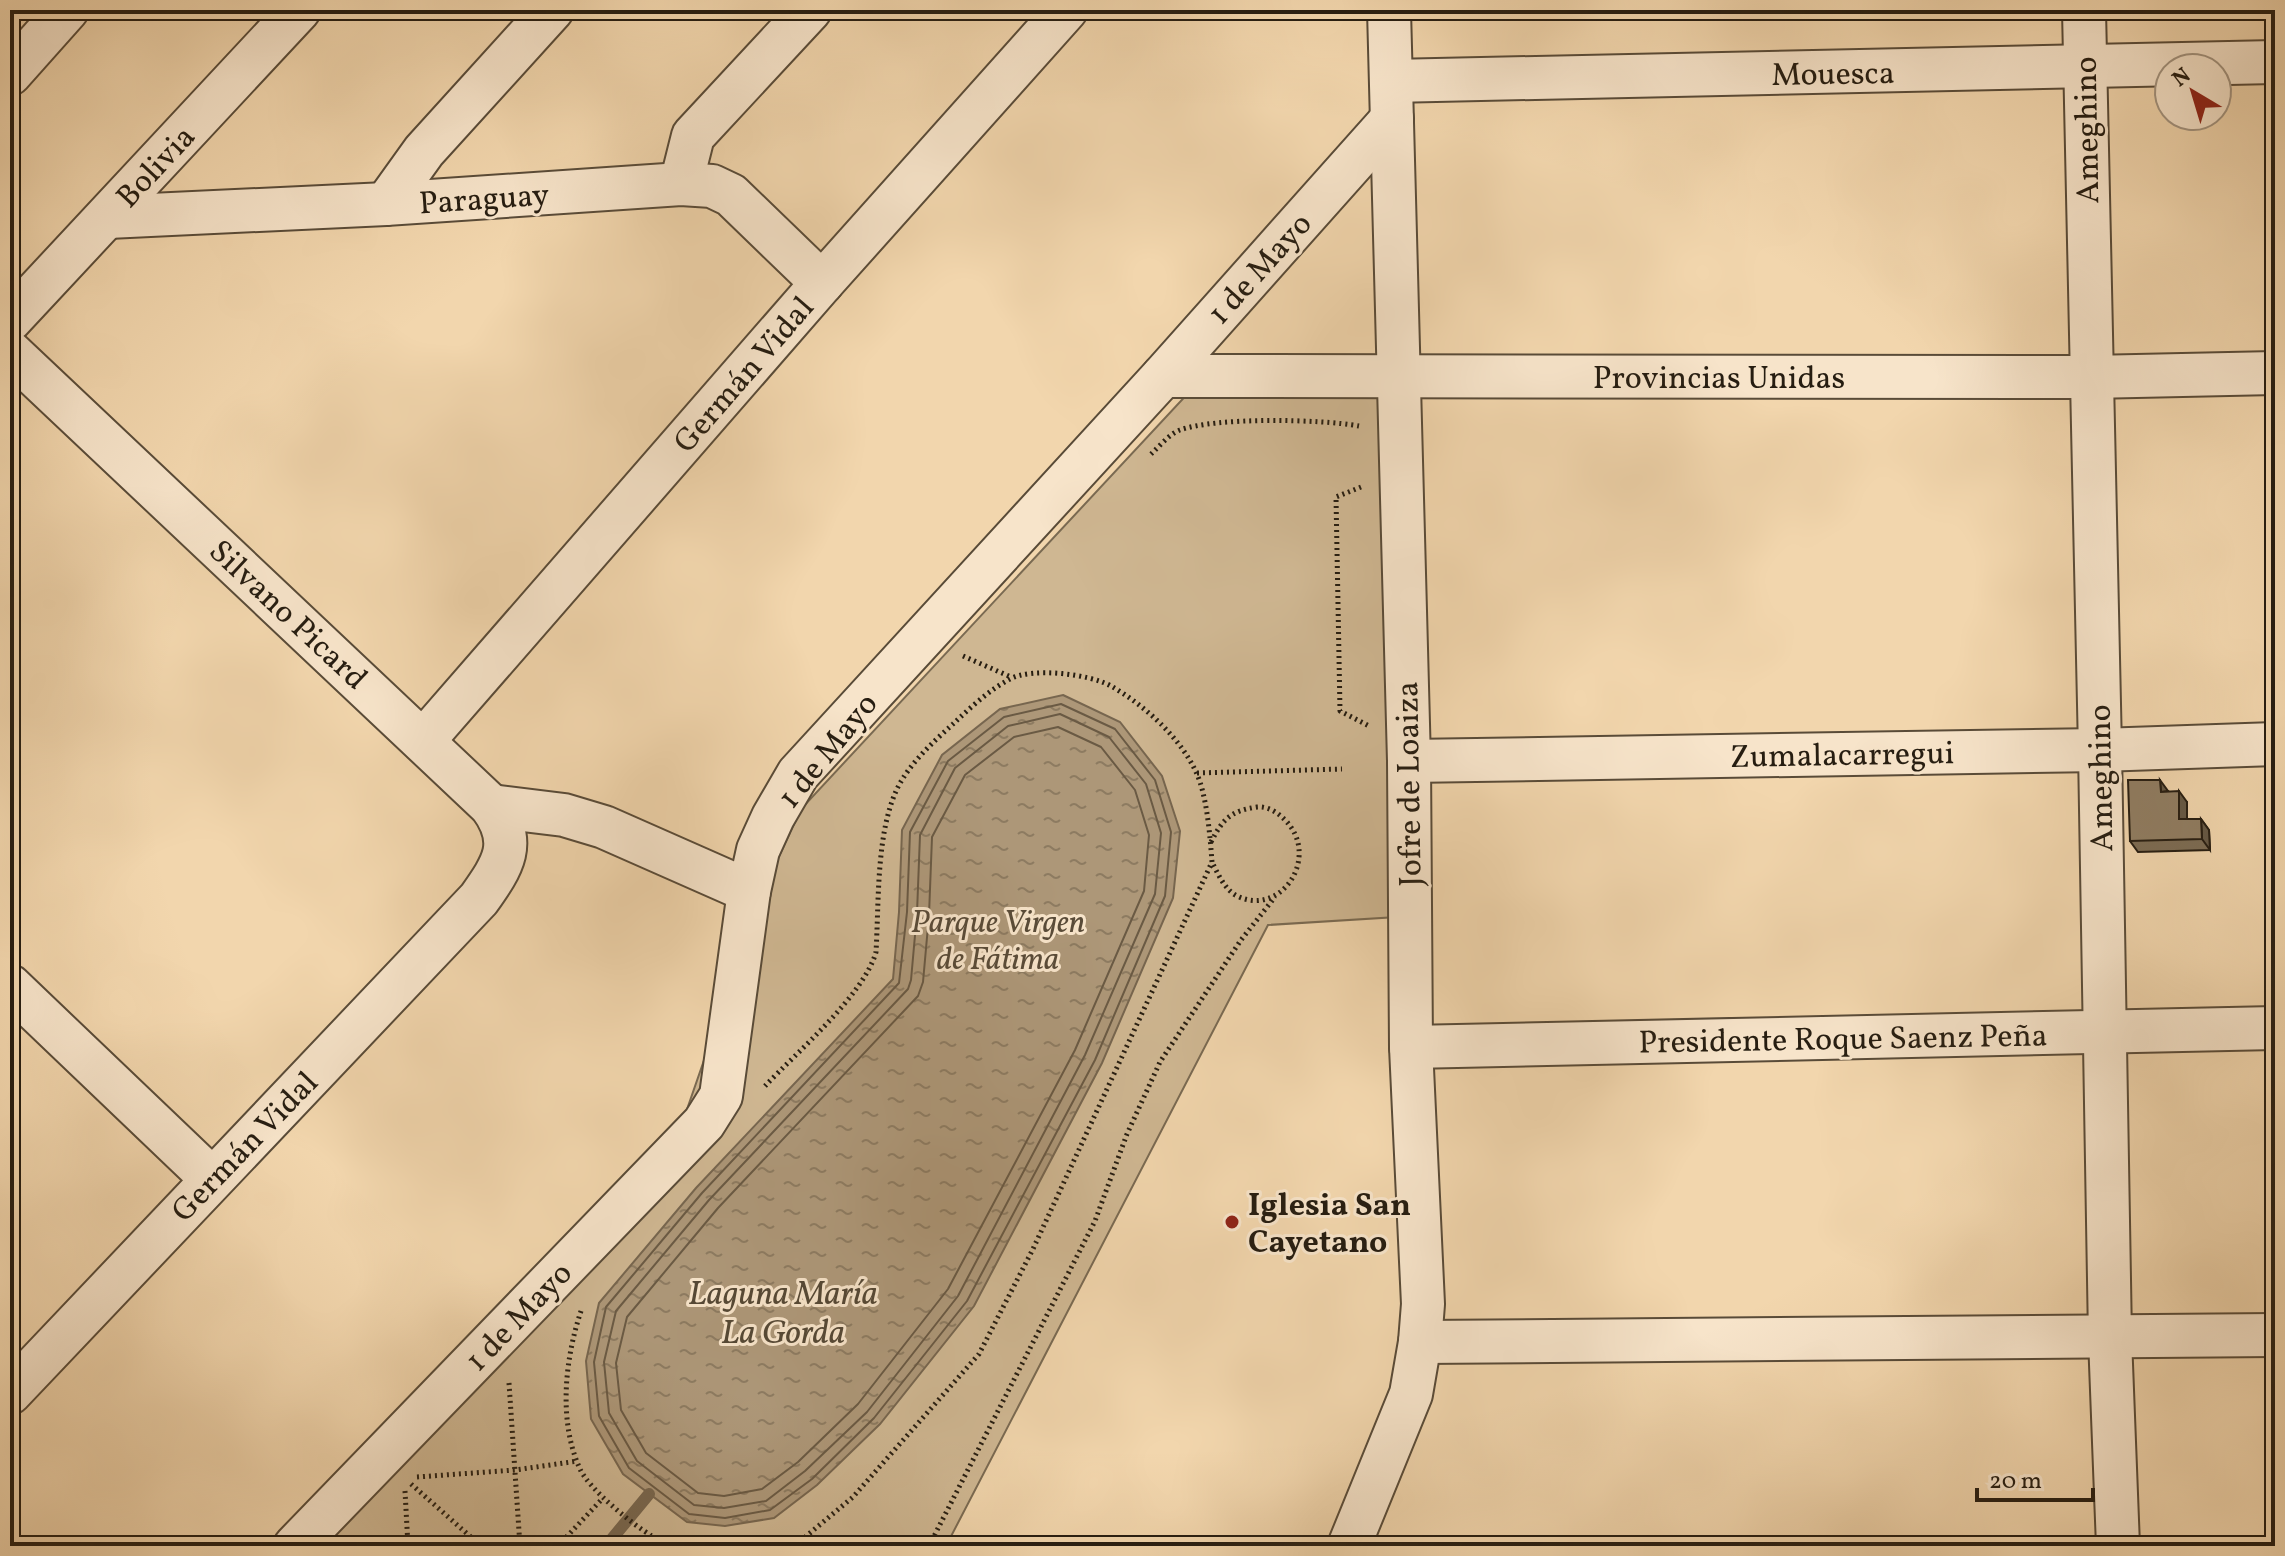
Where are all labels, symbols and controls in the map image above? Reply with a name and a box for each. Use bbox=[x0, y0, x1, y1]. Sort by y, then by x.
north arrow bbox=[2153, 52, 2233, 132]
street label: Mouesca bbox=[1771, 53, 1895, 99]
street label: Ameghino bbox=[2066, 56, 2112, 204]
text: N bbox=[2166, 61, 2198, 95]
street label: Bolivia bbox=[108, 117, 207, 219]
street label: Paraguay bbox=[418, 174, 551, 227]
street label: 1 de Mayo bbox=[1199, 204, 1323, 336]
street label: Germán Vidal bbox=[665, 288, 826, 464]
street label: Provincias Unidas bbox=[1593, 358, 1845, 402]
street label: Silvano Picard bbox=[198, 531, 376, 701]
street label: Jofre de Loaiza bbox=[1387, 681, 1435, 887]
street label: 1 de Mayo bbox=[769, 685, 890, 819]
street label: Ameghino bbox=[2080, 704, 2126, 852]
street label: Zumalacarregui bbox=[1730, 733, 1955, 781]
park label: Parque Virgen de Fátima bbox=[911, 902, 1085, 983]
street label: Presidente Roque Saenz Peña bbox=[1638, 1015, 2048, 1067]
street label: Germán Vidal bbox=[163, 1063, 329, 1233]
place label: Iglesia San Cayetano bbox=[1248, 1185, 1411, 1266]
marker: Iglesia San Cayetano bbox=[1223, 1213, 1241, 1231]
street label: 1 de Mayo bbox=[457, 1253, 584, 1383]
water label: Laguna María La Gorda bbox=[688, 1272, 878, 1358]
scale bar bbox=[1977, 1452, 2093, 1502]
text: 20 m bbox=[1989, 1465, 2042, 1499]

